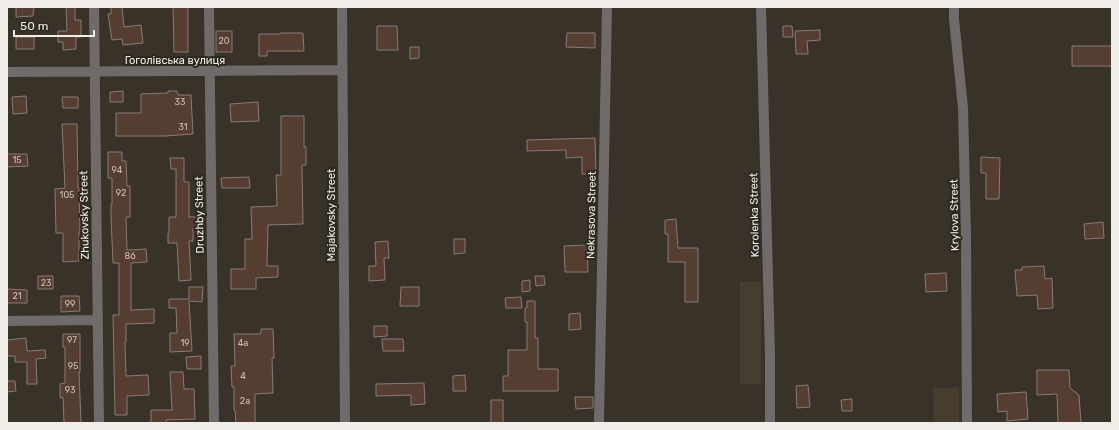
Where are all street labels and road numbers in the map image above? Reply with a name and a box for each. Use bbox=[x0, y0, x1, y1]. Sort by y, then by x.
street label: Гоголівська вулиця bbox=[125, 54, 225, 67]
street label: Majakovsky Street bbox=[325, 168, 338, 261]
street label: Zhukovsky Street bbox=[77, 170, 92, 260]
street label: Nekrasova Street bbox=[584, 170, 599, 259]
street label: Korolenka Street bbox=[747, 172, 762, 257]
street label: Druzhby Street bbox=[192, 176, 207, 254]
street label: Krylova Street bbox=[947, 178, 962, 251]

